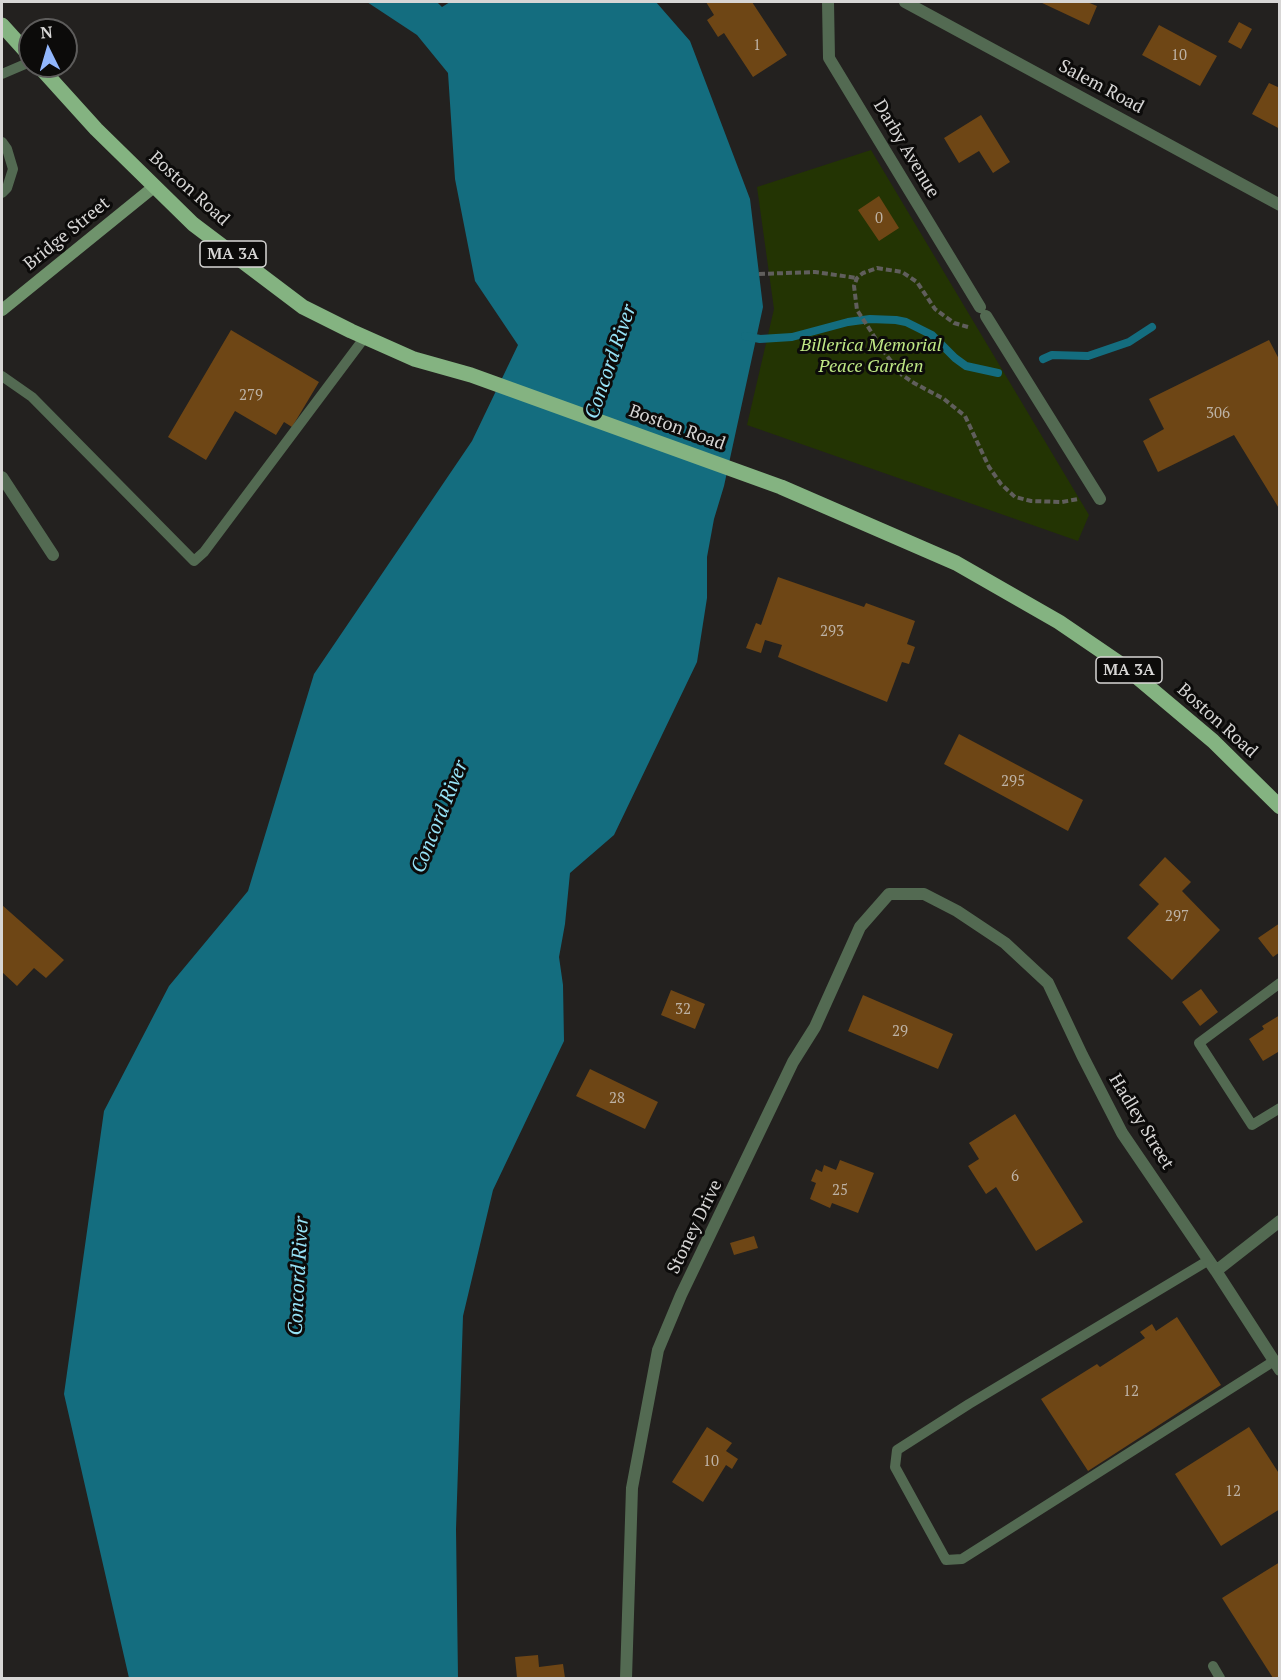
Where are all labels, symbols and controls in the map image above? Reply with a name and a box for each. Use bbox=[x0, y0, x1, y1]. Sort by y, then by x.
north arrow bbox=[18, 18, 78, 78]
text: N bbox=[40, 21, 54, 44]
house number: 1 bbox=[753, 37, 761, 55]
house number: 10 bbox=[1171, 47, 1187, 65]
street label: Salem Road bbox=[1055, 56, 1147, 118]
street label: Darby Avenue bbox=[868, 96, 944, 202]
street label: Boston Road bbox=[144, 147, 234, 231]
street label: Bridge Street bbox=[20, 193, 114, 275]
house number: 0 bbox=[875, 210, 883, 228]
road number: MA 3A bbox=[200, 241, 266, 267]
water label: Concord River bbox=[580, 302, 642, 422]
park label: Billerica Memorial Peace Garden bbox=[800, 335, 942, 378]
house number: 279 bbox=[239, 387, 263, 405]
street label: Boston Road bbox=[626, 401, 728, 455]
house number: 306 bbox=[1206, 405, 1230, 423]
house number: 293 bbox=[820, 623, 844, 641]
road number: MA 3A bbox=[1096, 657, 1162, 683]
street label: Boston Road bbox=[1172, 679, 1262, 763]
water label: Concord River bbox=[407, 757, 473, 877]
house number: 295 bbox=[1001, 773, 1025, 791]
house number: 297 bbox=[1165, 908, 1189, 926]
house number: 32 bbox=[675, 1001, 691, 1019]
house number: 29 bbox=[892, 1023, 908, 1041]
street label: Hadley Street bbox=[1104, 1070, 1178, 1174]
house number: 28 bbox=[609, 1090, 625, 1108]
house number: 6 bbox=[1011, 1168, 1019, 1186]
street label: Stoney Drive bbox=[663, 1176, 727, 1278]
house number: 25 bbox=[832, 1182, 848, 1200]
water label: Concord River bbox=[284, 1216, 314, 1336]
house number: 12 bbox=[1123, 1383, 1139, 1401]
house number: 10 bbox=[703, 1453, 719, 1471]
house number: 12 bbox=[1225, 1483, 1241, 1501]

